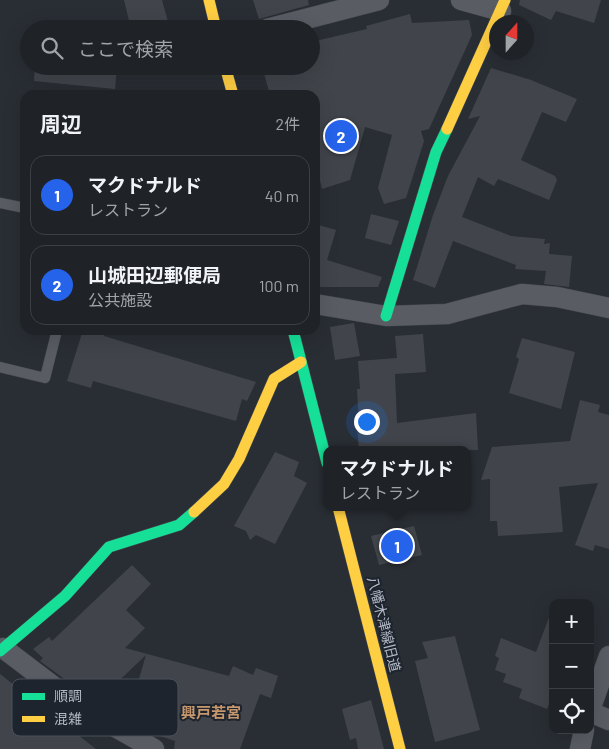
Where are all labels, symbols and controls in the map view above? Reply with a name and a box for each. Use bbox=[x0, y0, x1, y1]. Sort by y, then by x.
north arrow bbox=[489, 15, 534, 60]
search box bbox=[20, 20, 320, 75]
icon: search bbox=[38, 34, 66, 62]
text: ここで検索 bbox=[78, 37, 173, 60]
text: 周辺 bbox=[40, 111, 82, 136]
text: 2件 bbox=[275, 114, 300, 133]
pin: 2 bbox=[325, 117, 357, 155]
text: マクドナルド bbox=[88, 173, 202, 196]
text: 1 bbox=[54, 186, 60, 205]
text: 40 m bbox=[265, 186, 299, 205]
text: レストラン bbox=[88, 200, 168, 219]
text: 山城田辺郵便局 bbox=[88, 263, 221, 286]
text: 2 bbox=[53, 276, 61, 295]
text: 100 m bbox=[259, 276, 299, 295]
text: 公共施設 bbox=[88, 290, 152, 309]
your location bbox=[354, 409, 380, 435]
popup bbox=[323, 446, 471, 511]
text: マクドナルド bbox=[340, 456, 454, 479]
text: レストラン bbox=[340, 483, 420, 502]
pin: 1 bbox=[381, 527, 413, 565]
street label: 八幡木津線旧道 bbox=[364, 574, 405, 673]
map controls bbox=[549, 599, 594, 734]
button: + bbox=[549, 599, 594, 644]
button: − bbox=[549, 644, 594, 689]
legend bbox=[12, 679, 178, 736]
text: 順調 bbox=[54, 687, 82, 704]
button: locate bbox=[549, 689, 594, 734]
district label: 興戸若宮 bbox=[181, 703, 241, 721]
text: 混雑 bbox=[54, 710, 82, 727]

